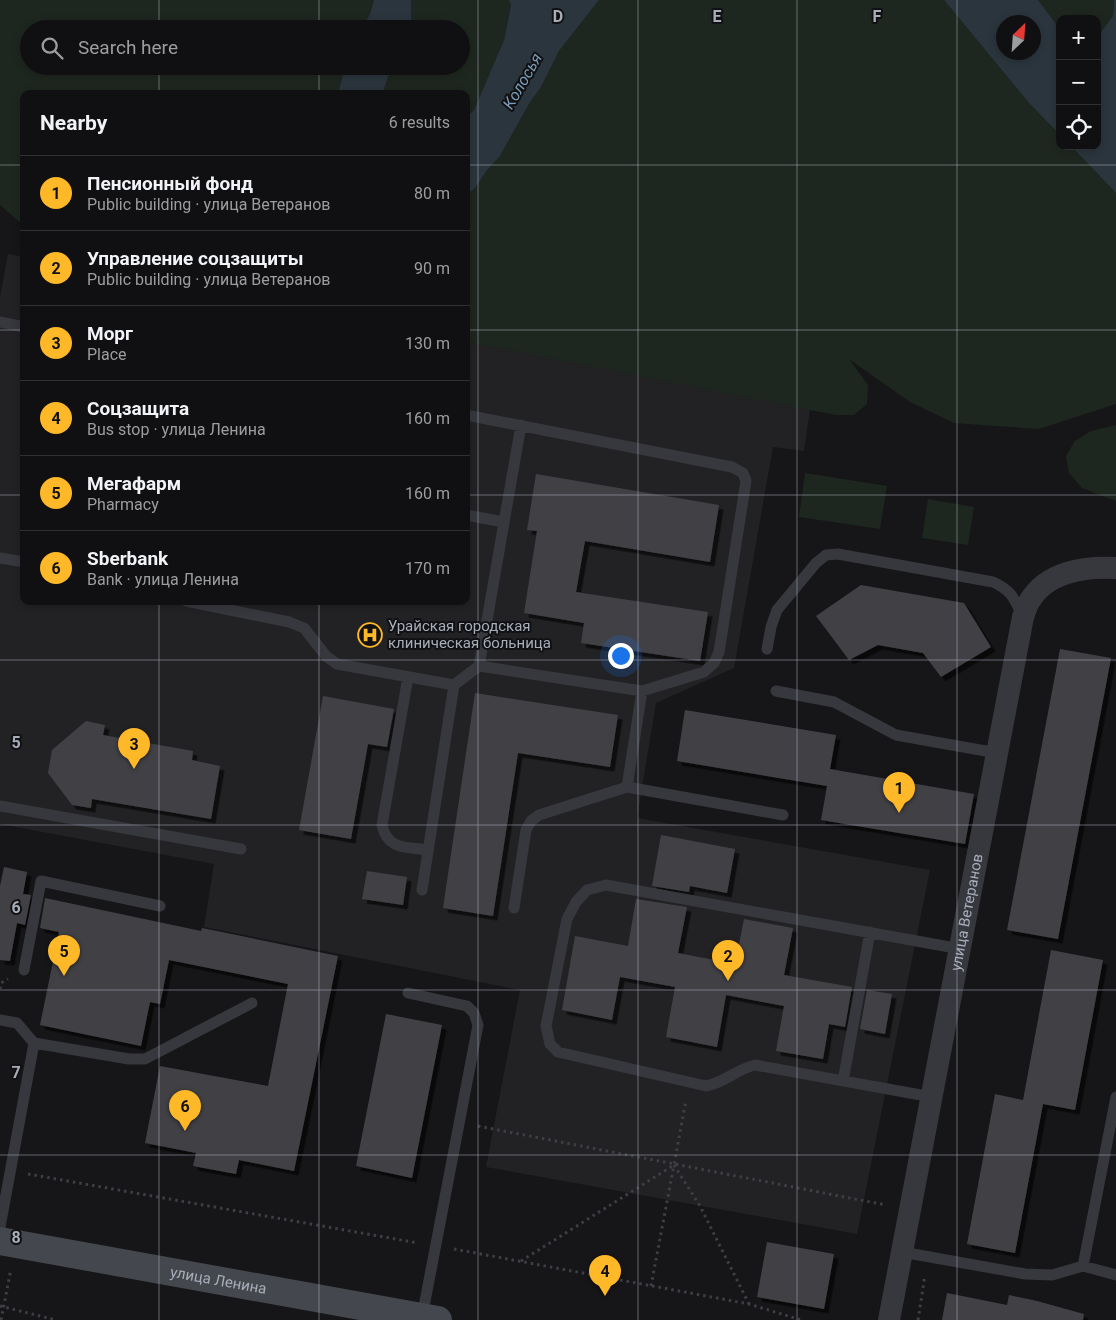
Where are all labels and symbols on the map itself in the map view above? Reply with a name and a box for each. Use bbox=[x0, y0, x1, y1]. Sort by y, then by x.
text: D bbox=[553, 7, 563, 26]
text: E bbox=[713, 7, 722, 26]
text: F bbox=[873, 7, 882, 26]
north arrow bbox=[996, 15, 1041, 60]
water label: Колосья bbox=[499, 50, 546, 113]
place label: Урайская городская клиническая больница bbox=[388, 617, 551, 652]
hospital icon: Урайская городская клиническая больница bbox=[357, 622, 383, 648]
your location bbox=[608, 643, 634, 669]
pin: 3 bbox=[118, 728, 150, 769]
text: 5 bbox=[11, 733, 21, 752]
pin: 1 bbox=[883, 772, 915, 813]
street label: улица Ветеранов bbox=[947, 852, 987, 973]
text: 6 bbox=[11, 898, 21, 917]
pin: 5 bbox=[48, 935, 80, 976]
pin: 2 bbox=[712, 940, 744, 981]
text: 7 bbox=[11, 1063, 21, 1082]
pin: 6 bbox=[169, 1090, 201, 1131]
text: 8 bbox=[11, 1228, 21, 1247]
pin: 4 bbox=[589, 1255, 621, 1296]
street label: улица Ленина bbox=[169, 1263, 268, 1298]

